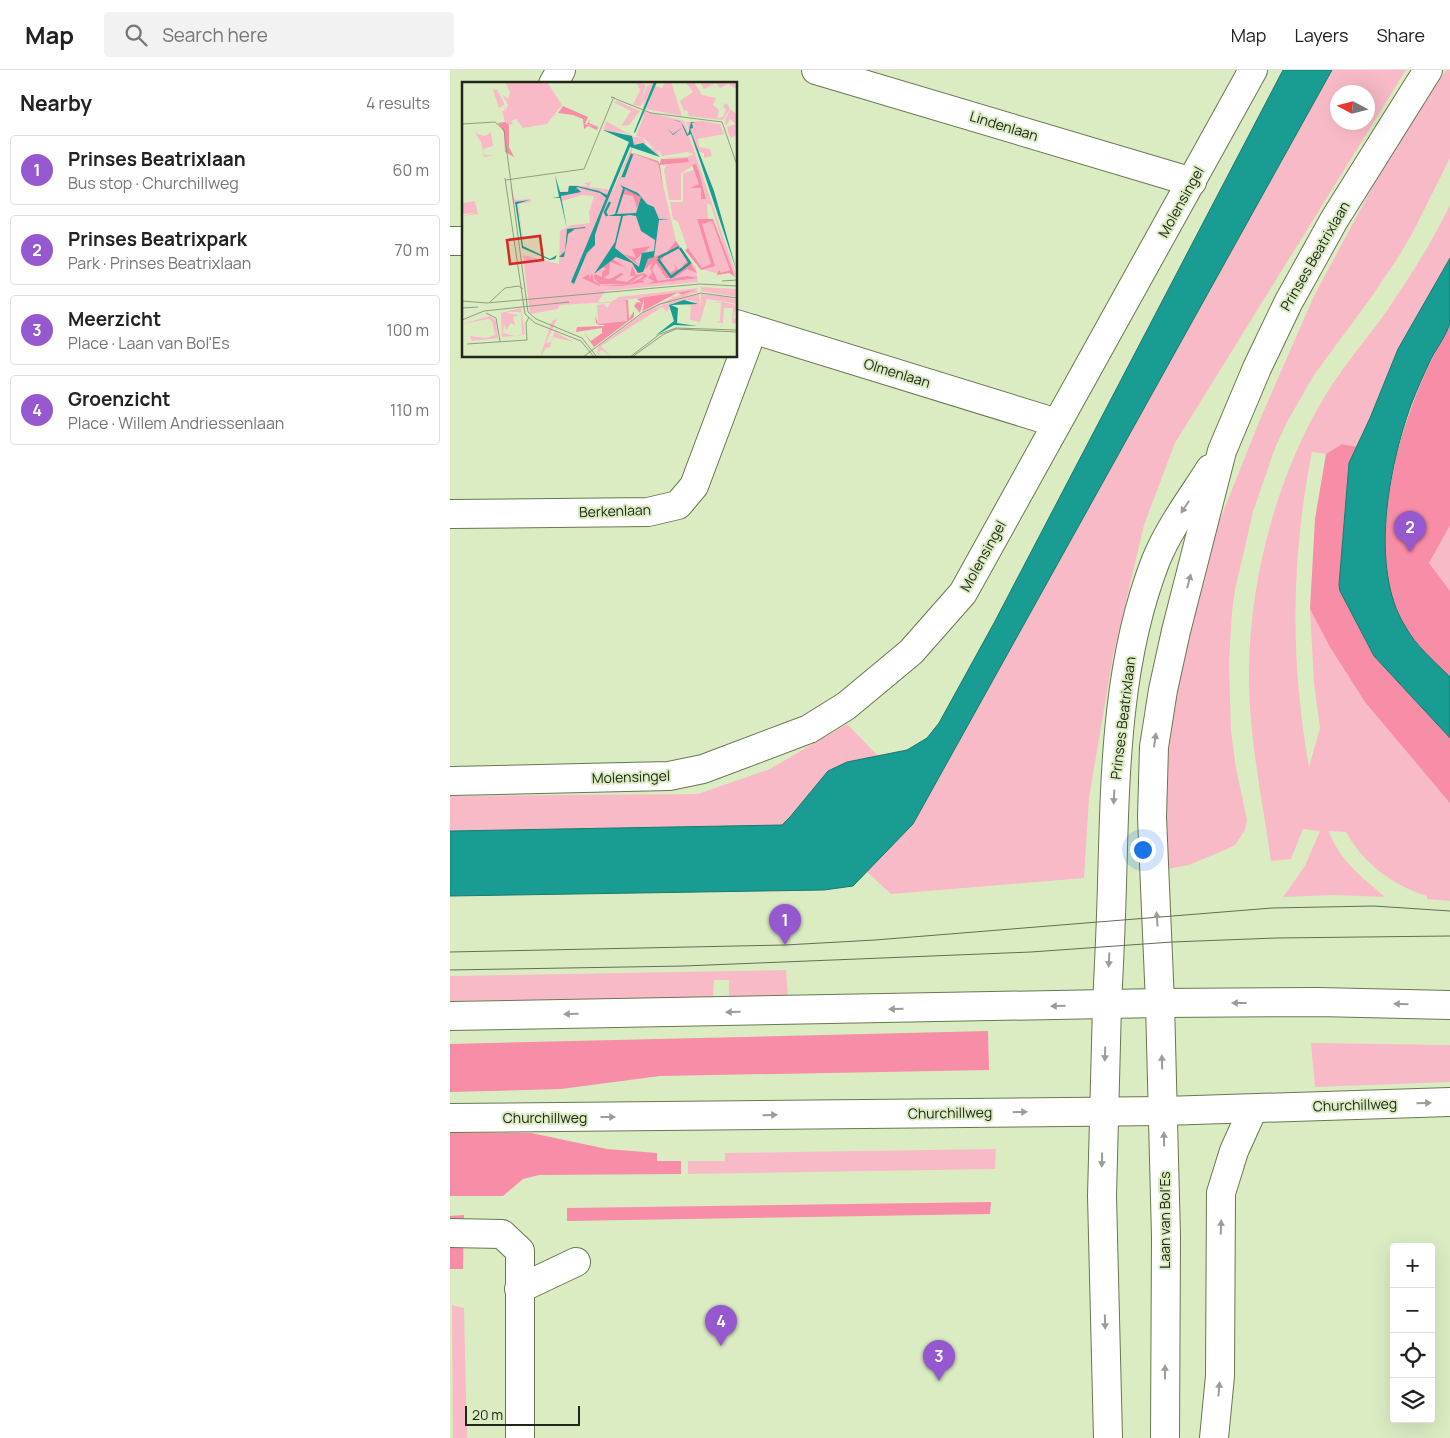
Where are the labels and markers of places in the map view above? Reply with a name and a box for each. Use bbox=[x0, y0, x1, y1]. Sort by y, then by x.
pin: 2 bbox=[1394, 511, 1426, 552]
pin: 1 bbox=[769, 904, 801, 945]
pin: 4 bbox=[705, 1305, 737, 1346]
pin: 3 bbox=[923, 1340, 955, 1381]

